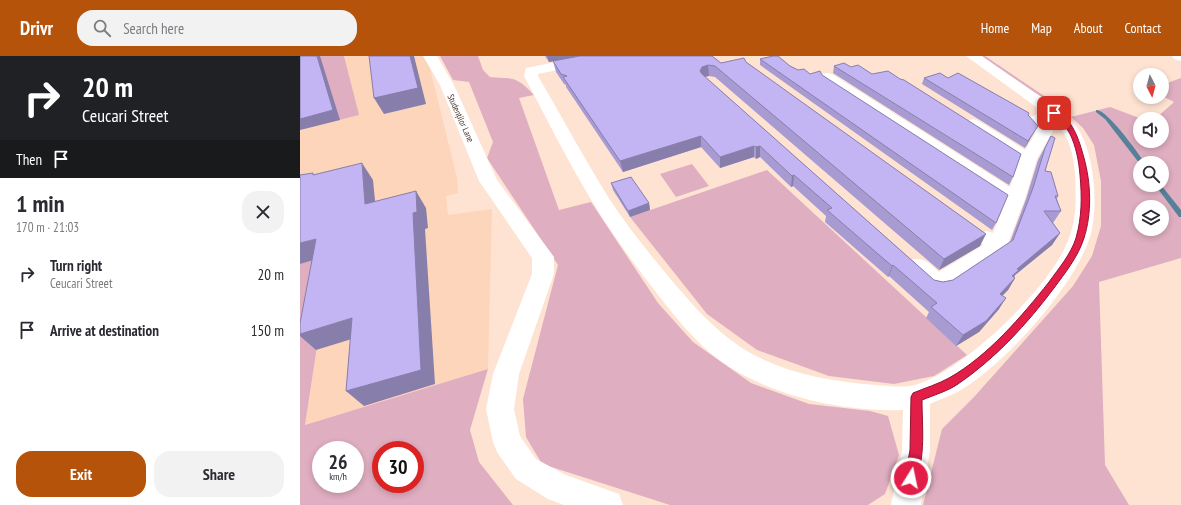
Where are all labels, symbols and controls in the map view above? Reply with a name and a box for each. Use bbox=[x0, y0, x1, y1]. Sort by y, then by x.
search box bbox=[77, 10, 357, 46]
text: Drivr bbox=[20, 16, 53, 40]
icon: search bbox=[91, 17, 113, 39]
text: Search here bbox=[123, 19, 184, 38]
text: Home bbox=[981, 19, 1009, 37]
text: Map bbox=[1031, 19, 1052, 37]
text: About bbox=[1074, 19, 1103, 37]
text: Contact bbox=[1125, 19, 1161, 37]
text: 20 m bbox=[82, 68, 133, 105]
north arrow bbox=[1133, 68, 1169, 104]
map controls bbox=[1133, 68, 1169, 236]
icon: right bbox=[16, 72, 68, 124]
street label: Studenților Lane bbox=[445, 92, 477, 144]
pin bbox=[1037, 96, 1071, 130]
icon: arrive bbox=[1043, 102, 1065, 124]
text: Ceucari Street bbox=[82, 104, 169, 127]
button: sound bbox=[1133, 112, 1169, 148]
icon: arrive bbox=[50, 148, 72, 170]
text: Then bbox=[16, 150, 42, 169]
button: search bbox=[1133, 156, 1169, 192]
text: 1 min bbox=[16, 188, 64, 219]
button: close bbox=[242, 191, 284, 233]
button: layers bbox=[1133, 200, 1169, 236]
text: 170 m · 21:03 bbox=[16, 219, 79, 236]
text: Turn right bbox=[50, 256, 102, 275]
icon: right bbox=[16, 263, 38, 285]
text: 20 m bbox=[258, 265, 284, 284]
text: Ceucari Street bbox=[50, 275, 112, 292]
icon: arrive bbox=[16, 319, 38, 341]
text: Arrive at destination bbox=[50, 321, 159, 340]
text: 150 m bbox=[251, 321, 284, 340]
speed limit sign: 30 bbox=[372, 441, 424, 493]
text: 26 bbox=[328, 449, 348, 475]
button: Exit bbox=[16, 451, 146, 497]
button: Share bbox=[154, 451, 284, 497]
position arrow bbox=[890, 457, 932, 499]
text: km/h bbox=[329, 470, 347, 483]

